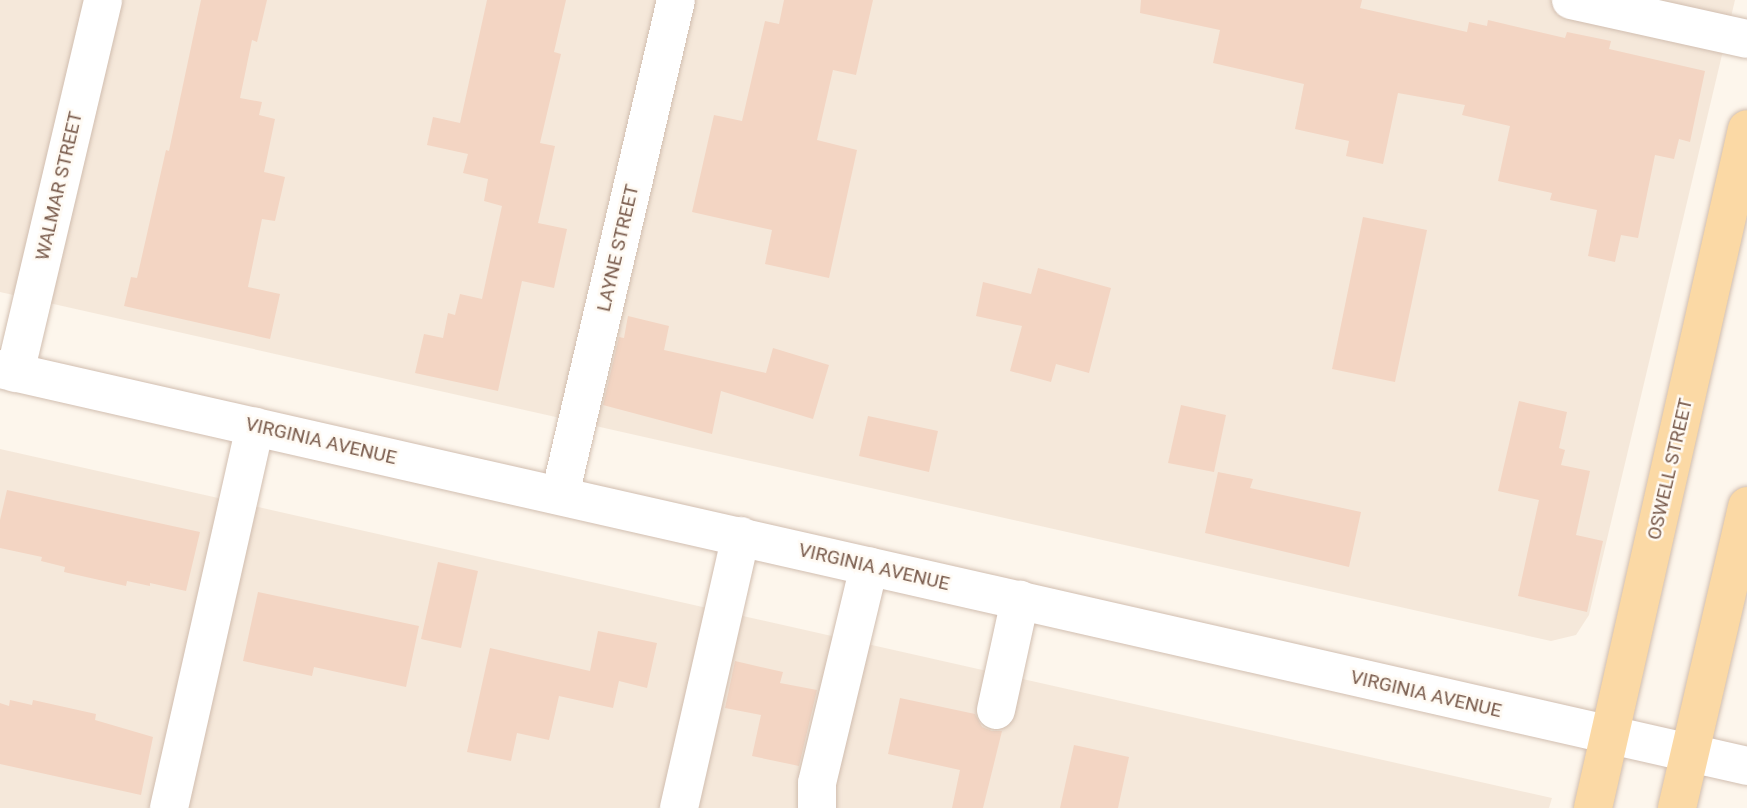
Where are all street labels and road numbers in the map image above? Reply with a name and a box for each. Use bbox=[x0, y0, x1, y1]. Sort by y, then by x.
street label: WALMAR STREET bbox=[31, 109, 87, 263]
street label: LAYNE STREET bbox=[592, 182, 644, 314]
street label: OSWELL STREET bbox=[1643, 396, 1697, 542]
street label: VIRGINIA AVENUE bbox=[243, 413, 399, 469]
street label: VIRGINIA AVENUE bbox=[796, 539, 952, 595]
street label: VIRGINIA AVENUE bbox=[1348, 666, 1504, 722]

